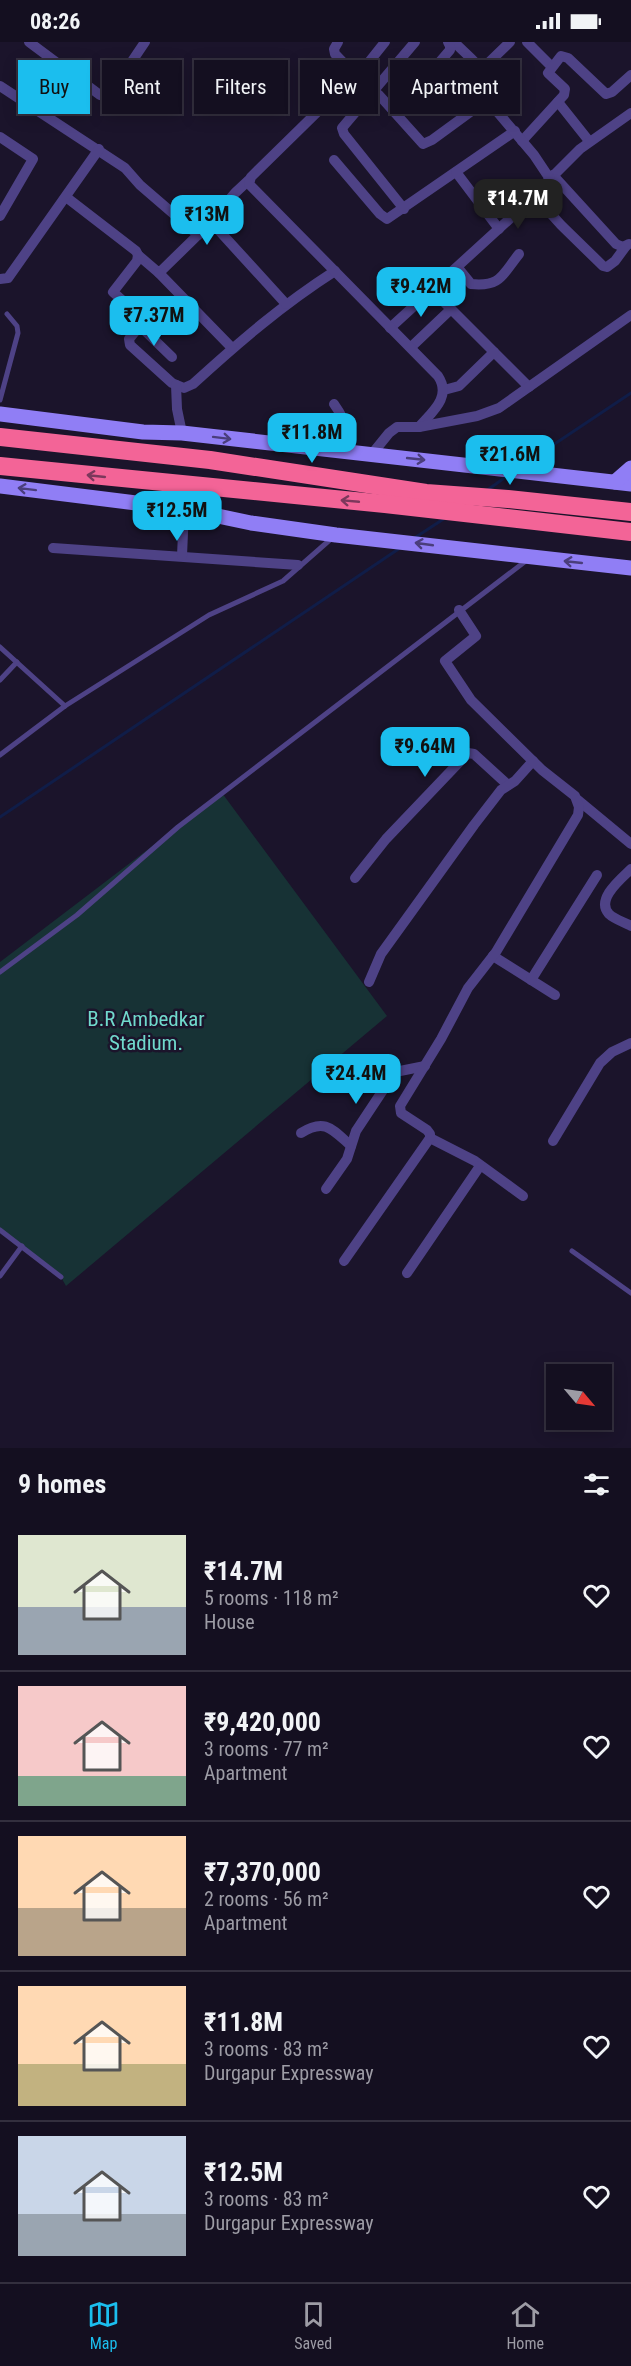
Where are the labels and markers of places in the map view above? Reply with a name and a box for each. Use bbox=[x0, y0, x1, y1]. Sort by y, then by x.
pin: ₹14.7M bbox=[469, 179, 567, 230]
pin: ₹13M bbox=[171, 195, 243, 246]
pin: ₹9.42M bbox=[372, 267, 470, 318]
pin: ₹7.37M bbox=[105, 296, 203, 347]
pin: ₹11.8M bbox=[263, 413, 361, 464]
pin: ₹21.6M bbox=[461, 435, 559, 486]
pin: ₹12.5M bbox=[128, 491, 226, 542]
pin: ₹9.64M bbox=[376, 727, 474, 778]
pin: ₹24.4M bbox=[307, 1054, 405, 1105]

